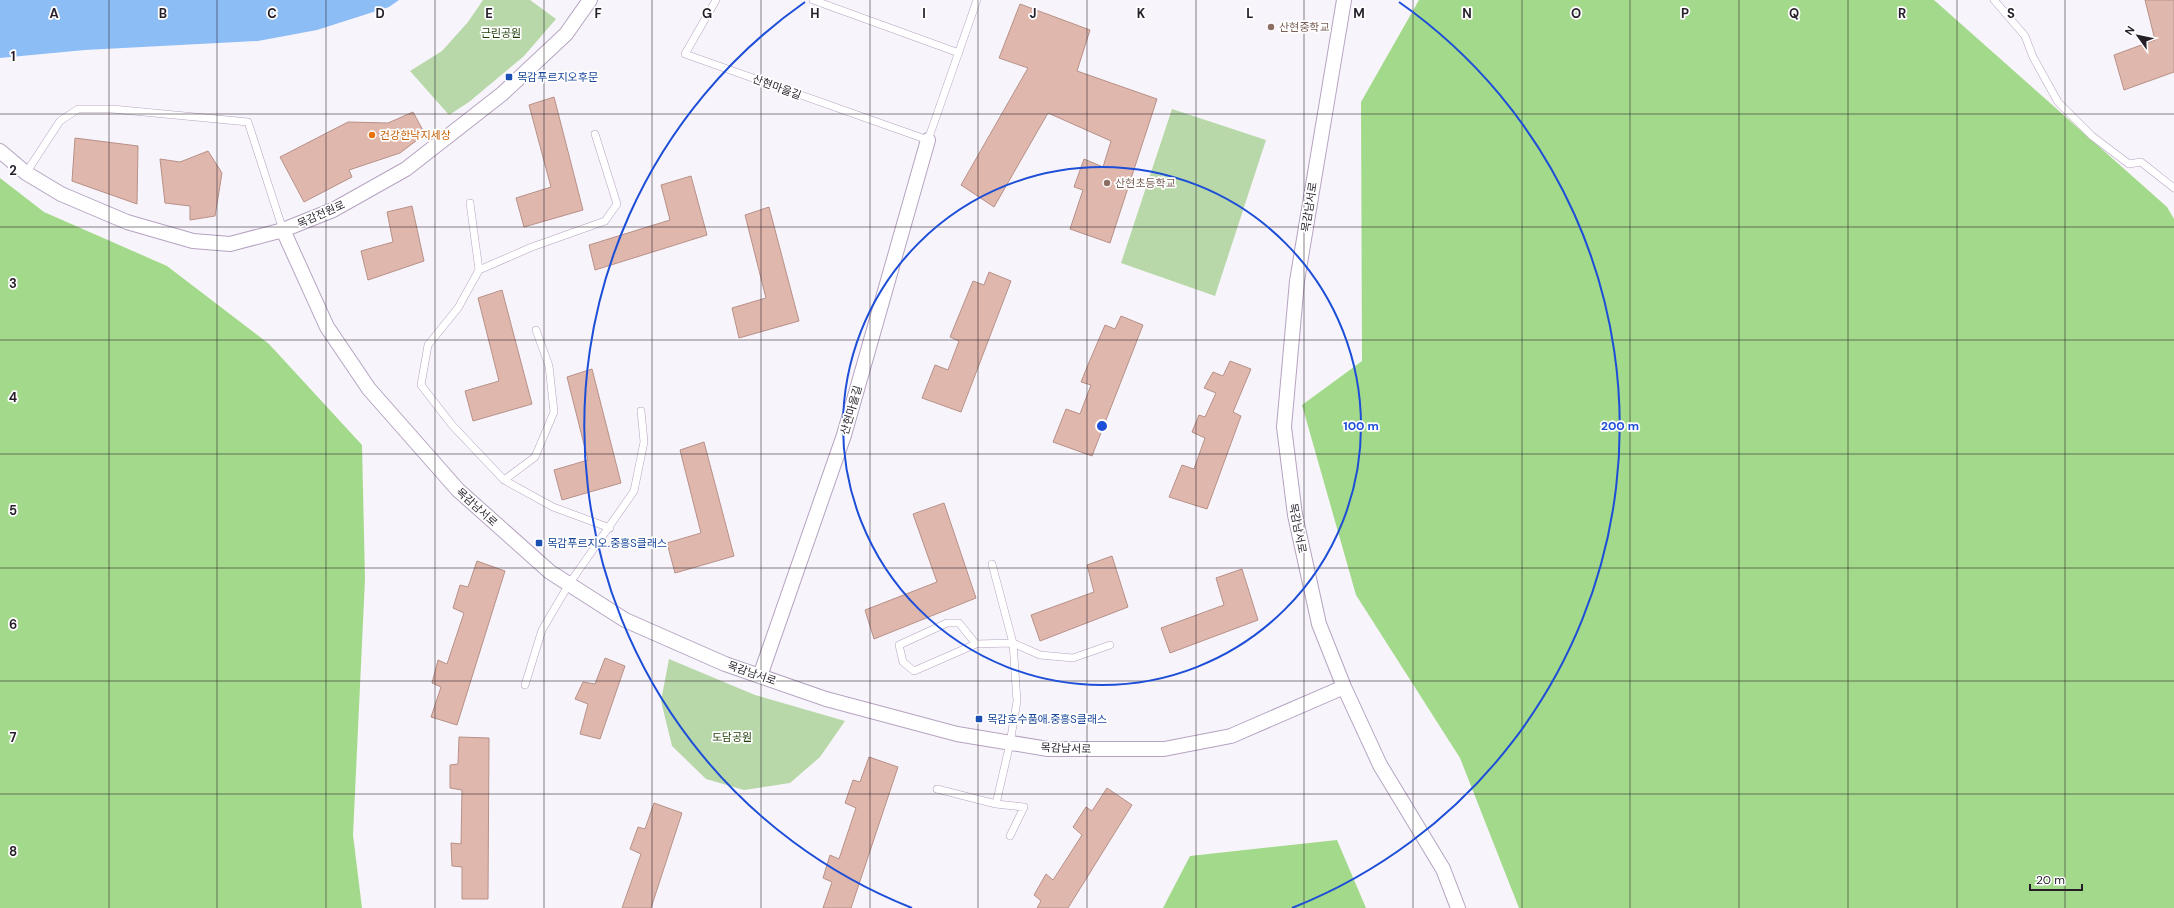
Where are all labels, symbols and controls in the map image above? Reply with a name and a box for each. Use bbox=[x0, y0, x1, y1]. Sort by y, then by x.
text: A bbox=[49, 5, 59, 22]
text: B bbox=[159, 5, 167, 22]
text: C bbox=[267, 5, 277, 22]
text: D bbox=[375, 5, 385, 22]
text: E bbox=[485, 5, 493, 22]
text: F bbox=[594, 5, 602, 22]
text: G bbox=[702, 5, 712, 22]
text: H bbox=[810, 5, 820, 22]
text: I bbox=[922, 5, 926, 22]
text: J bbox=[1029, 5, 1037, 22]
text: K bbox=[1137, 5, 1146, 22]
text: L bbox=[1246, 5, 1254, 22]
text: M bbox=[1353, 5, 1365, 22]
text: N bbox=[1462, 5, 1472, 22]
text: O bbox=[1571, 5, 1581, 22]
text: P bbox=[1681, 5, 1689, 22]
text: Q bbox=[1789, 5, 1799, 22]
text: R bbox=[1898, 5, 1906, 22]
text: S bbox=[2007, 5, 2015, 22]
north arrow bbox=[2118, 16, 2158, 56]
place label: 산현중학교 bbox=[1279, 20, 1330, 34]
marker: 산현중학교 bbox=[1266, 22, 1276, 32]
text: N bbox=[2122, 23, 2138, 38]
park label: 근린공원 bbox=[481, 26, 521, 40]
text: 1 bbox=[11, 48, 15, 65]
place label: 목감푸르지오후문 bbox=[517, 70, 598, 84]
marker: 목감푸르지오후문 bbox=[504, 72, 514, 82]
street label: 산현마을길 bbox=[751, 72, 803, 102]
place label: 건강한낙지세상 bbox=[380, 128, 451, 142]
marker: 건강한낙지세상 bbox=[367, 130, 377, 140]
text: 2 bbox=[9, 162, 17, 179]
place label: 산현초등학교 bbox=[1115, 176, 1176, 190]
marker: 산현초등학교 bbox=[1102, 178, 1112, 188]
street label: 목감남서로 bbox=[1298, 181, 1320, 233]
street label: 목감전원로 bbox=[295, 197, 347, 231]
text: 3 bbox=[9, 275, 17, 292]
street label: 산현마을길 bbox=[837, 384, 865, 436]
text: 4 bbox=[9, 389, 17, 406]
text: 100 m bbox=[1343, 418, 1379, 434]
text: 200 m bbox=[1601, 418, 1639, 434]
centre of rings bbox=[1095, 419, 1109, 433]
street label: 목감남서로 bbox=[454, 485, 500, 529]
text: 5 bbox=[9, 502, 17, 519]
street label: 목감남서로 bbox=[1286, 502, 1310, 554]
place label: 목감푸르지오.중흥S클래스 bbox=[547, 536, 667, 550]
marker: 목감푸르지오.중흥S클래스 bbox=[534, 538, 544, 548]
text: 6 bbox=[9, 616, 17, 633]
street label: 목감남서로 bbox=[726, 658, 778, 688]
place label: 목감호수품애.중흥S클래스 bbox=[987, 712, 1107, 726]
marker: 목감호수품애.중흥S클래스 bbox=[974, 714, 984, 724]
text: 7 bbox=[10, 729, 17, 746]
park label: 도담공원 bbox=[712, 730, 752, 744]
street label: 목감남서로 bbox=[1040, 740, 1092, 756]
text: 8 bbox=[9, 843, 17, 860]
scale bar bbox=[2030, 866, 2082, 892]
text: 20 m bbox=[2036, 872, 2065, 888]

